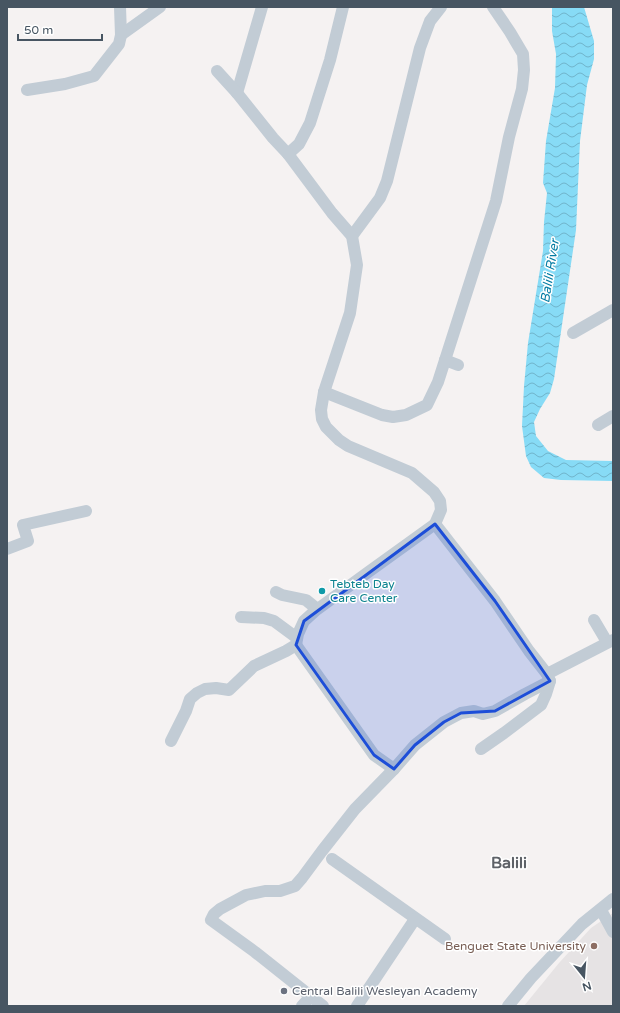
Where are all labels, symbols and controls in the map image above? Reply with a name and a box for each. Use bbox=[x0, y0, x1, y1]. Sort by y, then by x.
scale bar bbox=[18, 16, 102, 42]
text: 50 m bbox=[24, 23, 53, 37]
water label: Balili River bbox=[537, 236, 563, 304]
place label: Tebteb Day Care Center bbox=[330, 577, 398, 605]
marker: Tebteb Day Care Center bbox=[317, 586, 327, 596]
district label: Balili bbox=[491, 853, 527, 873]
place label: Benguet State University bbox=[445, 939, 587, 953]
marker: Benguet State University bbox=[589, 941, 599, 951]
north arrow bbox=[564, 957, 604, 997]
text: N bbox=[581, 979, 593, 994]
place label: Central Balili Wesleyan Academy bbox=[292, 984, 478, 998]
marker: Central Balili Wesleyan Academy bbox=[279, 986, 289, 996]

